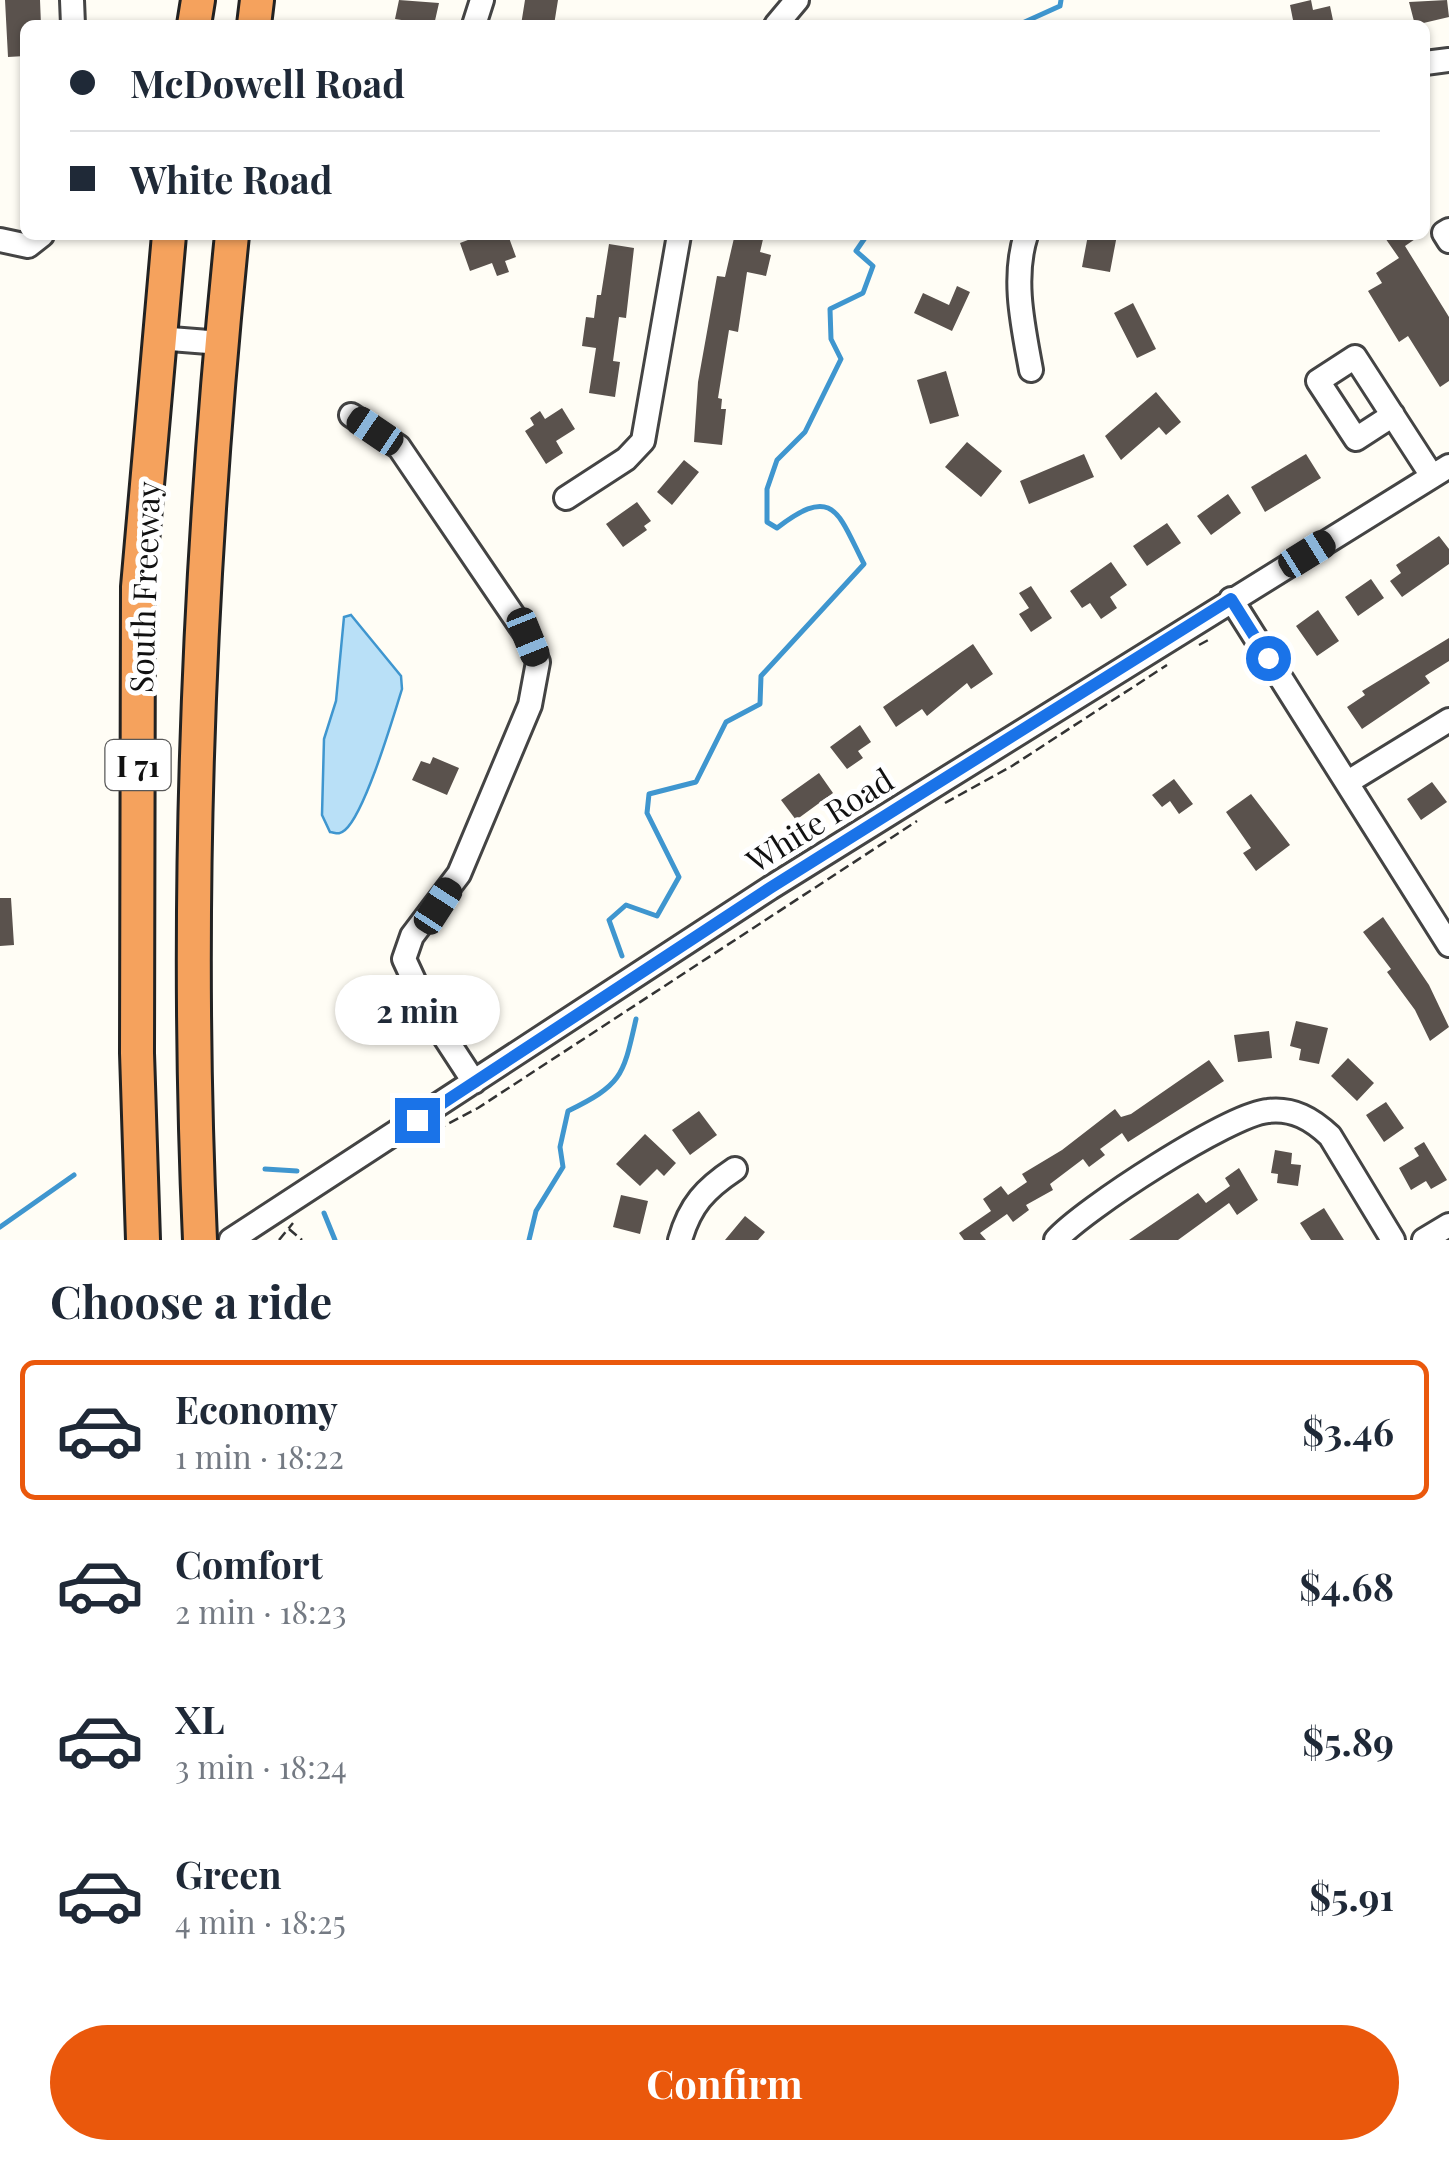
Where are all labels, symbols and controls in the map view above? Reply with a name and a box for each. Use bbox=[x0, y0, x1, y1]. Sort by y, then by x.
text: McDowell Road bbox=[130, 57, 405, 108]
text: White Road bbox=[130, 153, 333, 204]
car bbox=[342, 402, 408, 460]
street label: South Freeway bbox=[118, 480, 168, 694]
car bbox=[1274, 525, 1340, 583]
car bbox=[503, 604, 553, 670]
route start bbox=[1246, 636, 1291, 681]
road number: I 71 bbox=[106, 740, 170, 790]
street label: White Road bbox=[737, 757, 900, 882]
car bbox=[409, 873, 467, 939]
callout: 2 min bbox=[334, 975, 500, 1045]
text: 2 min bbox=[376, 988, 459, 1031]
route end bbox=[395, 1098, 440, 1143]
text: Choose a ride bbox=[50, 1270, 332, 1330]
text: Economy bbox=[175, 1383, 338, 1434]
icon: car bbox=[55, 1385, 145, 1475]
text: $3.46 bbox=[1302, 1405, 1394, 1456]
text: 1 min · 18:22 bbox=[175, 1434, 344, 1477]
text: Comfort bbox=[175, 1538, 323, 1589]
icon: car bbox=[55, 1540, 145, 1630]
text: $4.68 bbox=[1299, 1560, 1394, 1611]
text: 2 min · 18:23 bbox=[175, 1589, 346, 1632]
text: XL bbox=[175, 1693, 224, 1744]
icon: car bbox=[55, 1695, 145, 1785]
text: $5.89 bbox=[1302, 1715, 1394, 1766]
text: 3 min · 18:24 bbox=[175, 1744, 347, 1787]
text: Green bbox=[175, 1848, 282, 1899]
icon: car bbox=[55, 1850, 145, 1940]
text: $5.91 bbox=[1309, 1870, 1394, 1921]
text: 4 min · 18:25 bbox=[175, 1899, 346, 1942]
button: Confirm bbox=[50, 2025, 1399, 2140]

